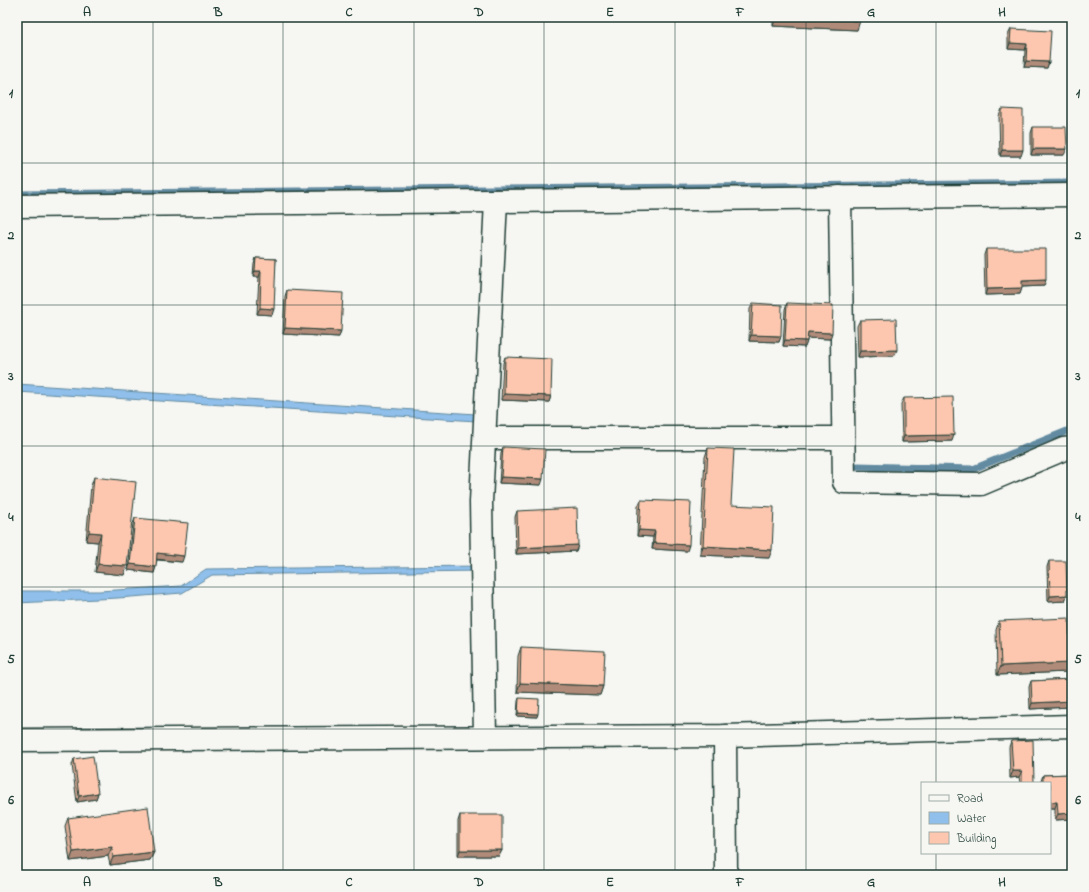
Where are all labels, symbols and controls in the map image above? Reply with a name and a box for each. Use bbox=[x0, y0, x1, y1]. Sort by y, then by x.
text: A bbox=[83, 3, 91, 22]
text: B bbox=[213, 3, 223, 22]
text: C bbox=[345, 3, 353, 22]
text: D bbox=[473, 3, 484, 22]
text: E bbox=[606, 3, 614, 22]
text: F bbox=[735, 3, 745, 22]
text: G bbox=[867, 3, 875, 22]
text: H bbox=[998, 3, 1006, 22]
text: 1 bbox=[9, 84, 14, 103]
text: 1 bbox=[1076, 84, 1081, 103]
text: 2 bbox=[7, 226, 15, 245]
text: 2 bbox=[1074, 226, 1082, 245]
text: 3 bbox=[7, 367, 14, 386]
text: 3 bbox=[1074, 367, 1081, 386]
text: 4 bbox=[7, 508, 14, 527]
text: 4 bbox=[1074, 508, 1081, 527]
text: 5 bbox=[7, 650, 15, 669]
text: 5 bbox=[1074, 650, 1082, 669]
legend bbox=[921, 782, 1051, 854]
text: Road bbox=[957, 790, 983, 808]
text: 6 bbox=[7, 791, 14, 810]
text: 6 bbox=[1074, 791, 1081, 810]
text: Water bbox=[957, 810, 986, 828]
text: Building bbox=[956, 830, 996, 849]
text: A bbox=[83, 873, 91, 892]
text: B bbox=[213, 873, 223, 892]
text: C bbox=[345, 873, 353, 892]
text: D bbox=[473, 873, 484, 892]
text: E bbox=[606, 873, 614, 892]
text: F bbox=[735, 873, 745, 892]
text: G bbox=[867, 873, 875, 892]
text: H bbox=[998, 873, 1006, 892]

